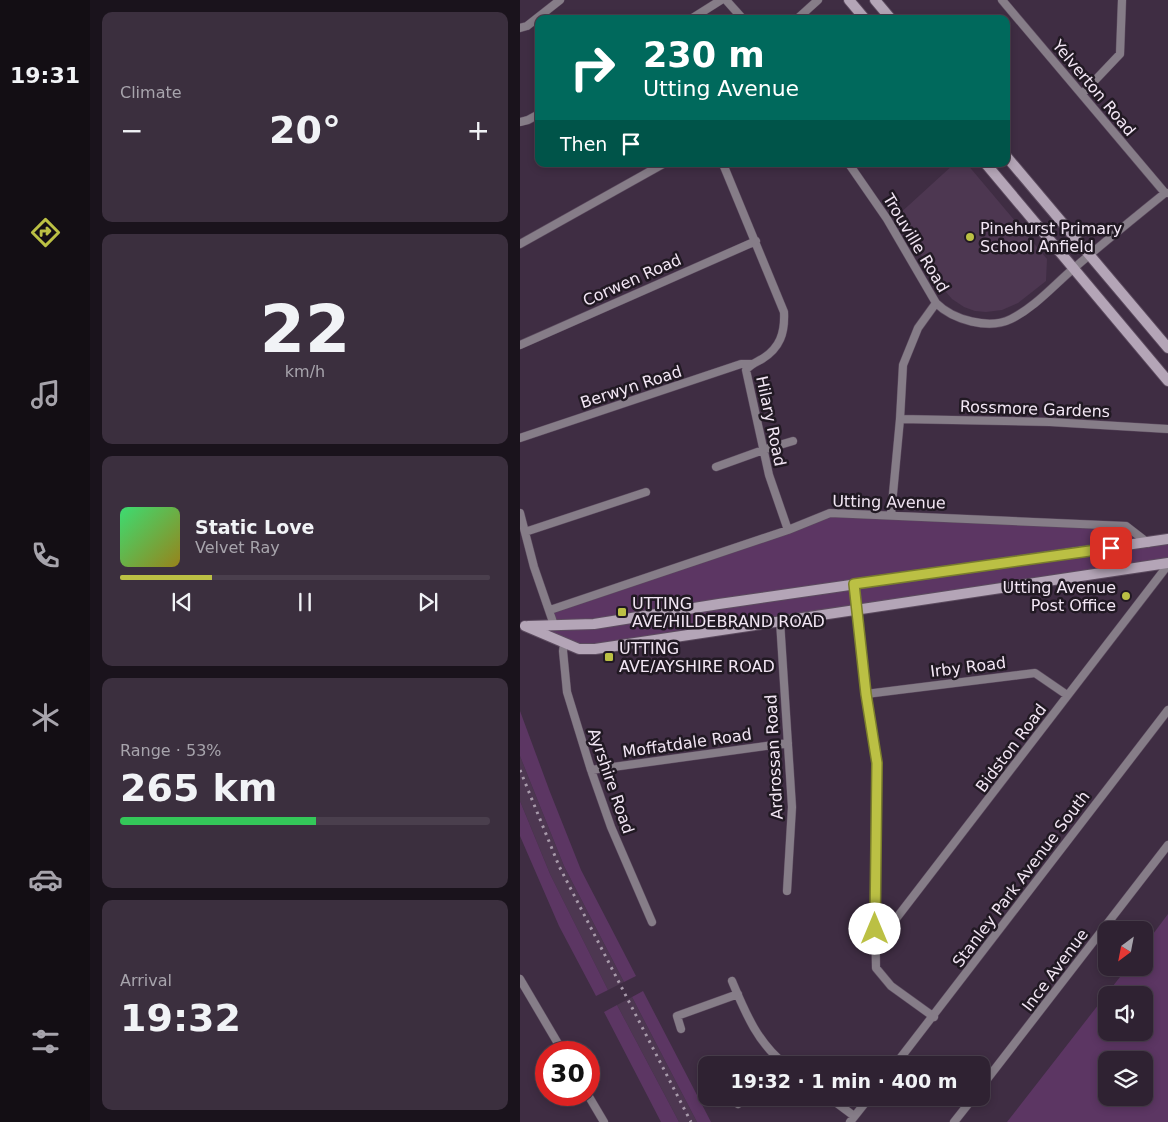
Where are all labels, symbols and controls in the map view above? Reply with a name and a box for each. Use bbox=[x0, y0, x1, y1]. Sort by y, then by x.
icon: right bbox=[560, 35, 625, 100]
text: 230 m bbox=[643, 35, 765, 75]
street label: Yelverton Road bbox=[1048, 35, 1140, 140]
text: 19:31 bbox=[10, 63, 80, 88]
text: Utting Avenue bbox=[643, 76, 799, 101]
text: Climate bbox=[120, 83, 182, 102]
text: 20° bbox=[269, 108, 341, 152]
text: − bbox=[120, 114, 143, 147]
text: + bbox=[467, 114, 490, 147]
icon: arrive bbox=[617, 130, 645, 158]
text: Then bbox=[560, 133, 607, 155]
street label: Trouville Road bbox=[879, 189, 953, 296]
icon: directions bbox=[28, 215, 63, 250]
place label: Pinehurst Primary School Anfield bbox=[980, 219, 1122, 256]
marker: Pinehurst Primary School Anfield bbox=[964, 231, 976, 243]
street label: Corwen Road bbox=[580, 250, 684, 310]
text: 22 bbox=[260, 292, 350, 367]
text: km/h bbox=[285, 362, 325, 381]
street label: Berwyn Road bbox=[578, 362, 684, 412]
street label: Hilary Road bbox=[752, 374, 790, 468]
icon: music bbox=[28, 377, 63, 412]
street label: Rossmore Gardens bbox=[960, 397, 1110, 421]
street label: Utting Avenue bbox=[832, 492, 946, 512]
text: Static Love bbox=[195, 516, 315, 538]
pin bbox=[1090, 527, 1132, 569]
icon: arrive bbox=[1097, 534, 1125, 562]
icon: phone bbox=[28, 538, 63, 573]
text: Velvet Ray bbox=[195, 538, 280, 557]
place label: Utting Avenue Post Office bbox=[1002, 578, 1116, 615]
icon: previous bbox=[168, 588, 196, 616]
icon: pause bbox=[291, 588, 319, 616]
icon: next bbox=[414, 588, 442, 616]
marker: Utting Avenue Post Office bbox=[1120, 590, 1132, 602]
place label: UTTING AVE/HILDEBRAND ROAD bbox=[632, 594, 825, 631]
marker: UTTING AVE/HILDEBRAND ROAD bbox=[616, 606, 628, 618]
place label: UTTING AVE/AYSHIRE ROAD bbox=[619, 639, 775, 676]
marker: UTTING AVE/AYSHIRE ROAD bbox=[603, 651, 615, 663]
street label: Irby Road bbox=[929, 653, 1007, 681]
street label: Ardrossan Road bbox=[761, 694, 787, 820]
icon: climate bbox=[28, 700, 63, 735]
street label: Bidston Road bbox=[972, 700, 1050, 796]
street label: Moffatdale Road bbox=[621, 725, 753, 761]
street label: Ayrshire Road bbox=[584, 726, 638, 836]
text: Range · 53% bbox=[120, 741, 222, 760]
text: 265 km bbox=[120, 766, 277, 810]
street label: Stanley Park Avenue South bbox=[948, 787, 1094, 971]
icon: car bbox=[28, 862, 63, 897]
position arrow bbox=[848, 902, 900, 954]
north arrow bbox=[1098, 921, 1152, 976]
map controls bbox=[1098, 921, 1153, 1106]
street label: Ince Avenue bbox=[1018, 925, 1092, 1015]
text: Arrival bbox=[120, 971, 172, 990]
button: sound bbox=[1098, 986, 1153, 1041]
text: 19:32 bbox=[120, 996, 241, 1040]
icon: filters bbox=[28, 1024, 63, 1059]
speed limit sign: 30 bbox=[535, 1041, 600, 1106]
button: layers bbox=[1098, 1051, 1153, 1106]
text: 19:32 · 1 min · 400 m bbox=[730, 1070, 958, 1092]

